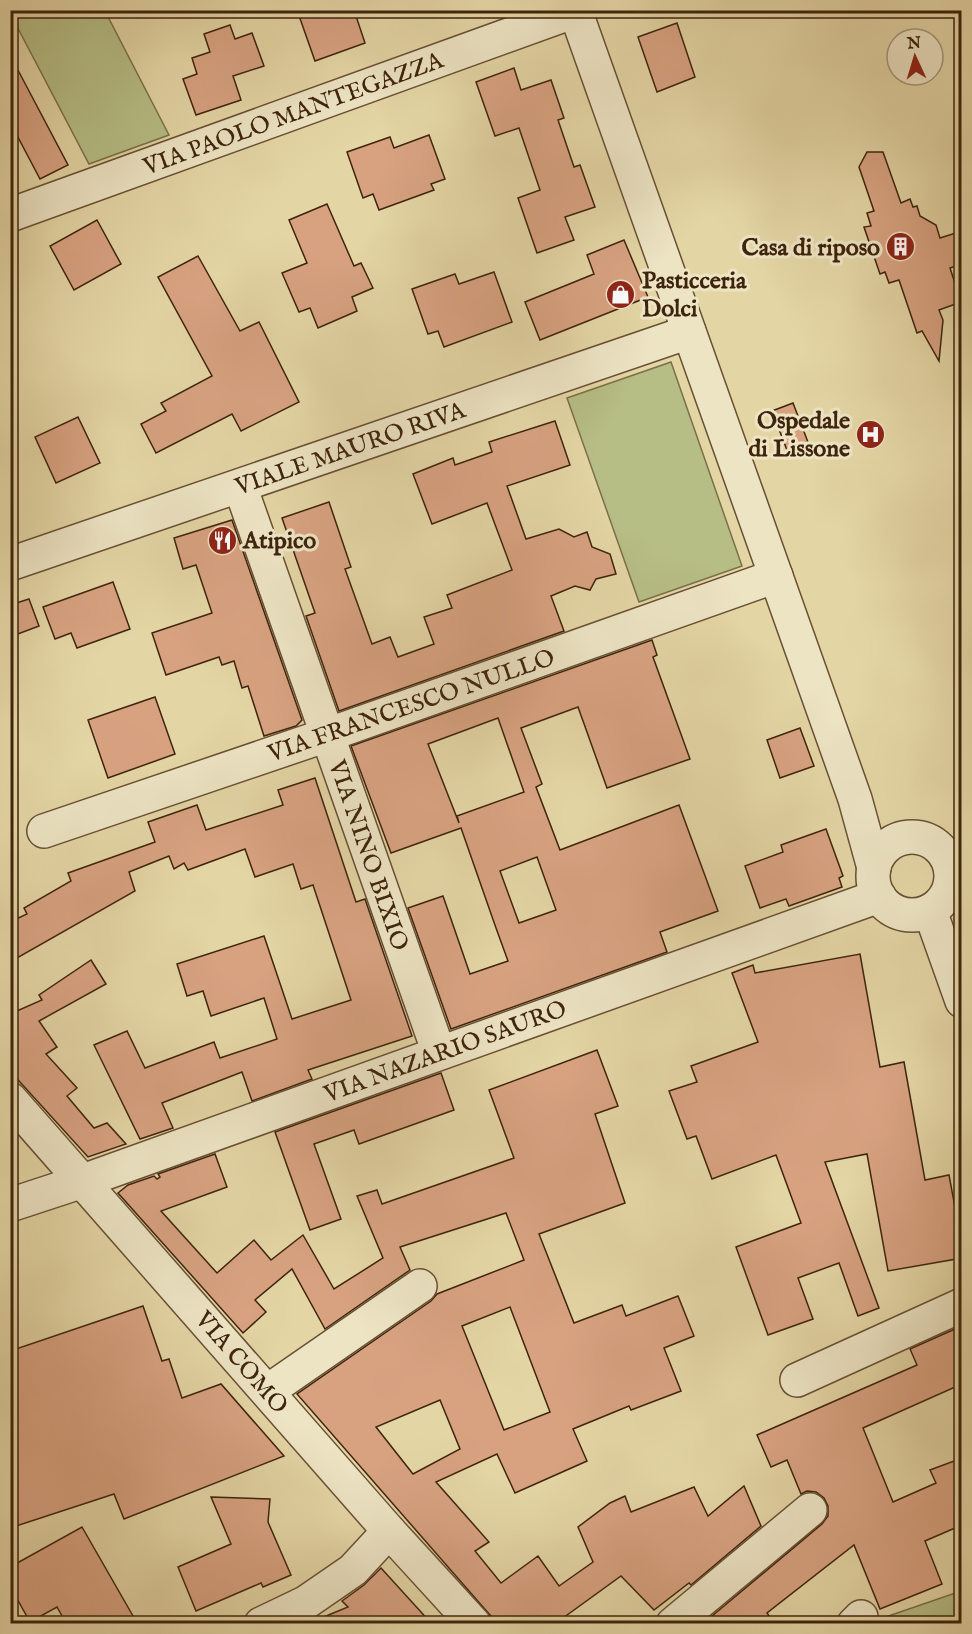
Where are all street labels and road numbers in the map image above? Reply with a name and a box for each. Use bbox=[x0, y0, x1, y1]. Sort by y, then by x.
street label: VIA PAOLO MANTEGAZZA bbox=[138, 45, 449, 184]
street label: VIALE MAURO RIVA bbox=[230, 395, 470, 504]
street label: VIA FRANCESCO NULLO bbox=[263, 643, 559, 770]
street label: VIA NINO BIXIO bbox=[320, 755, 415, 955]
street label: VIA NAZARIO SAURO bbox=[319, 994, 571, 1111]
street label: VIA COMO bbox=[187, 1304, 294, 1421]

